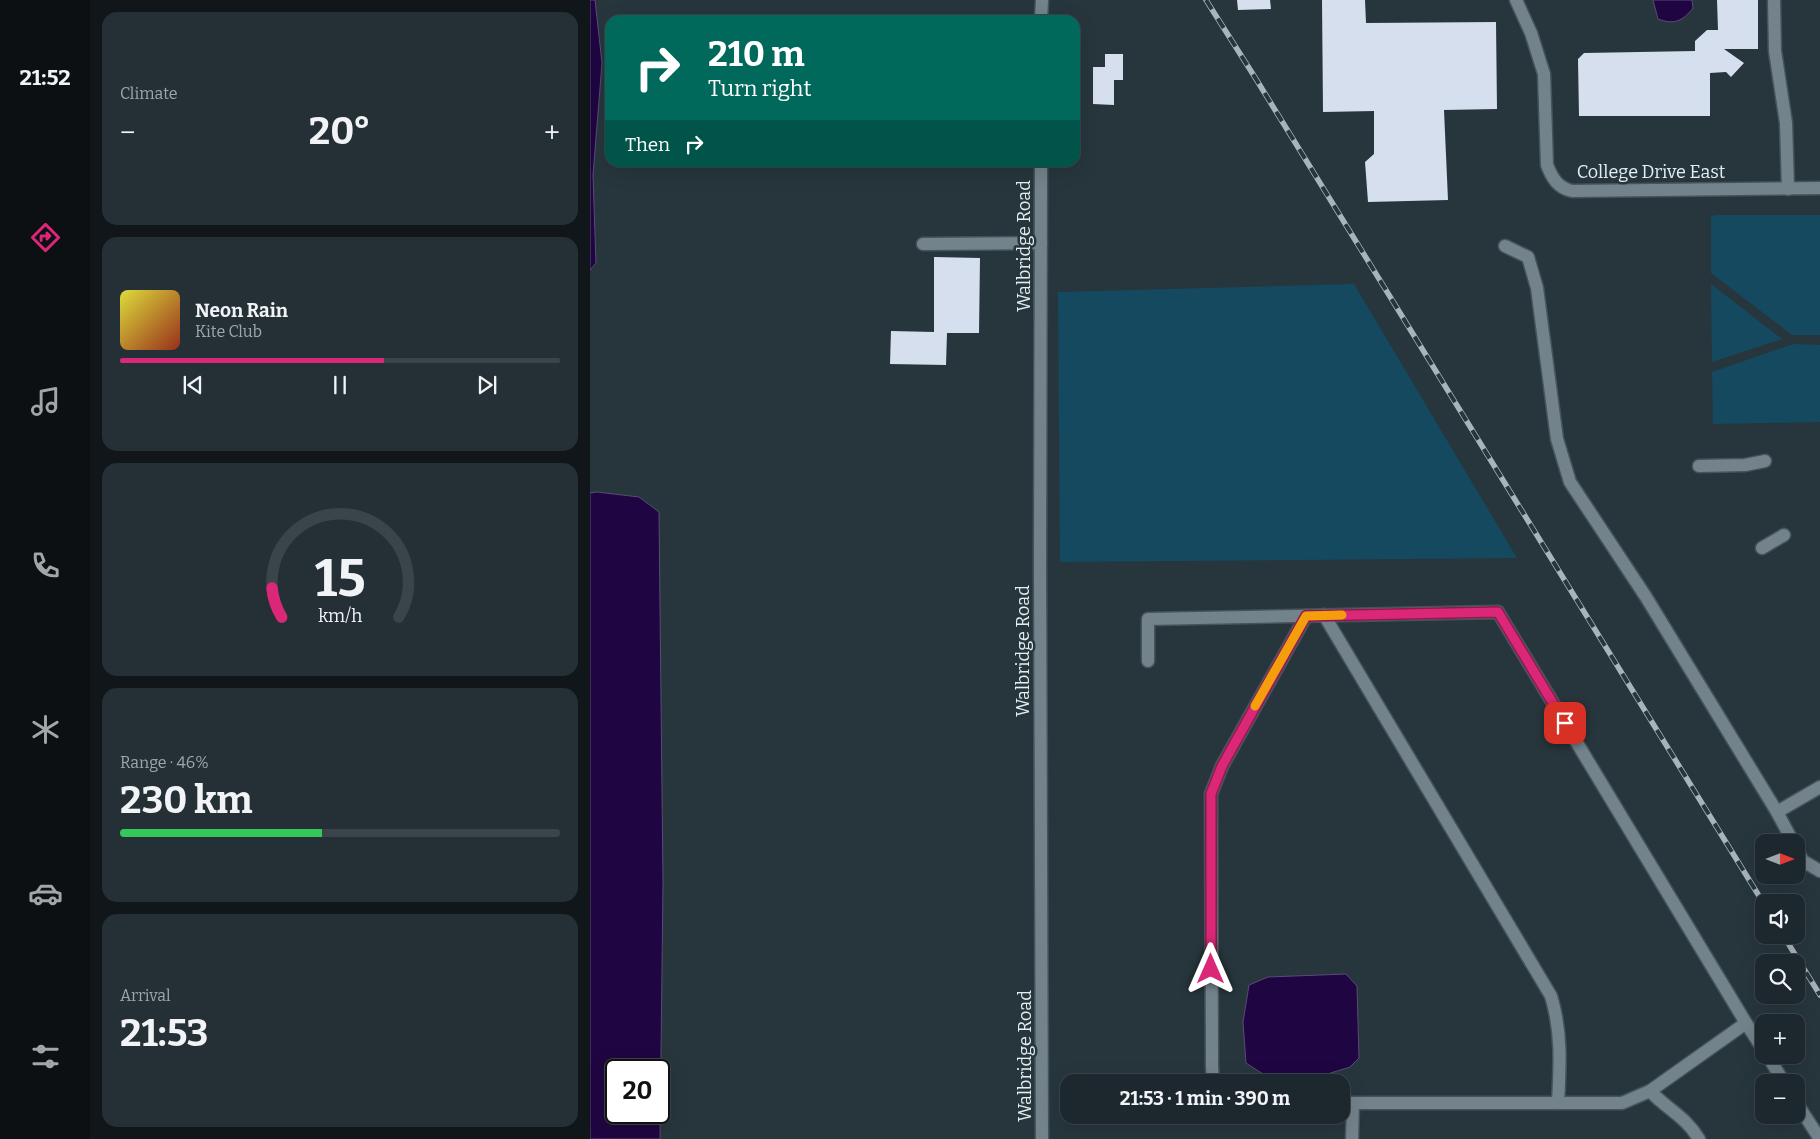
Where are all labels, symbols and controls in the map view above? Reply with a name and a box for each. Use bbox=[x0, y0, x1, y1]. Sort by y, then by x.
text: 210 m bbox=[708, 33, 805, 75]
icon: right bbox=[625, 35, 690, 100]
text: 21:52 bbox=[19, 64, 71, 91]
text: Turn right bbox=[708, 75, 811, 102]
text: Climate bbox=[120, 84, 178, 103]
text: 20° bbox=[309, 108, 371, 154]
text: − bbox=[120, 116, 135, 149]
text: + bbox=[544, 116, 560, 149]
icon: right bbox=[680, 130, 708, 158]
text: Then bbox=[625, 133, 670, 156]
street label: College Drive East bbox=[1577, 161, 1726, 183]
street label: Walbridge Road bbox=[1013, 180, 1035, 312]
icon: directions bbox=[28, 220, 63, 255]
text: Neon Rain bbox=[195, 299, 288, 322]
text: Kite Club bbox=[195, 322, 262, 341]
icon: previous bbox=[179, 371, 207, 399]
icon: pause bbox=[326, 371, 354, 399]
icon: next bbox=[473, 371, 501, 399]
icon: music bbox=[28, 384, 63, 419]
text: 15 bbox=[315, 547, 365, 610]
icon: phone bbox=[28, 548, 63, 583]
street label: Walbridge Road bbox=[1012, 585, 1034, 717]
text: km/h bbox=[318, 605, 362, 627]
pin bbox=[1544, 702, 1586, 744]
icon: arrive bbox=[1551, 709, 1579, 737]
icon: climate bbox=[28, 712, 63, 747]
text: Range · 46% bbox=[120, 753, 209, 772]
text: 230 km bbox=[120, 777, 253, 823]
north arrow bbox=[1755, 834, 1805, 884]
map controls bbox=[1755, 834, 1805, 1124]
icon: car bbox=[28, 876, 63, 911]
button: sound bbox=[1755, 894, 1805, 944]
position arrow bbox=[1184, 942, 1236, 994]
button: search bbox=[1755, 954, 1805, 1004]
text: Arrival bbox=[120, 986, 171, 1005]
street label: Walbridge Road bbox=[1014, 990, 1036, 1122]
text: 21:53 bbox=[120, 1010, 208, 1056]
button: + bbox=[1755, 1014, 1805, 1064]
icon: filters bbox=[28, 1039, 63, 1074]
speed limit sign: 20 bbox=[605, 1059, 670, 1124]
button: − bbox=[1755, 1074, 1805, 1124]
text: 21:53 · 1 min · 390 m bbox=[1120, 1087, 1290, 1110]

